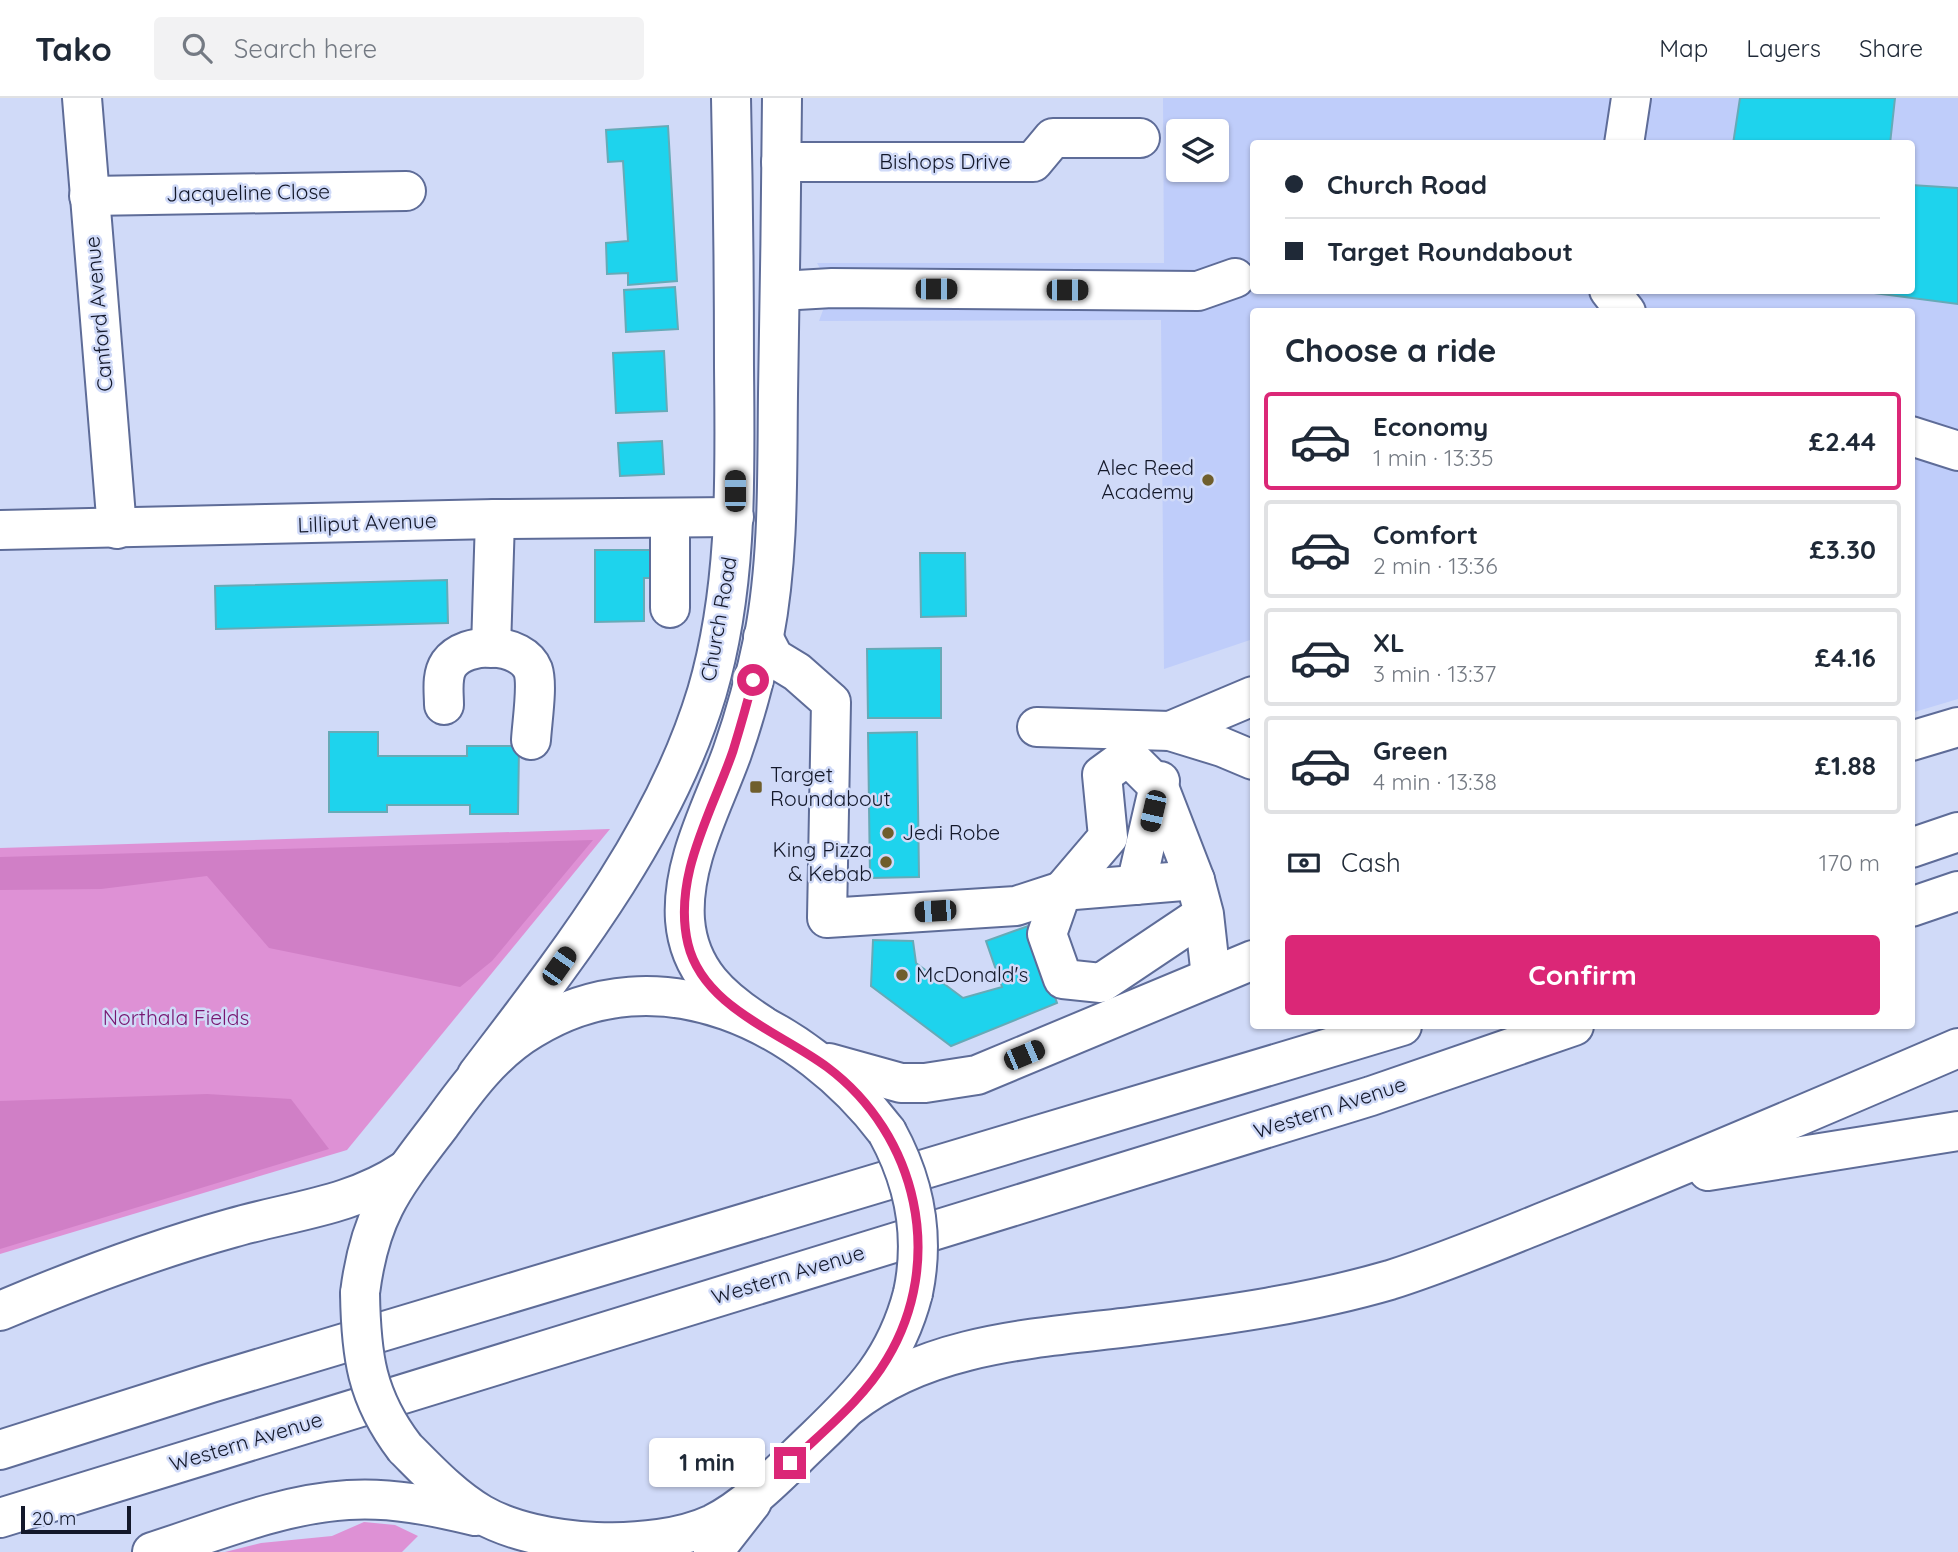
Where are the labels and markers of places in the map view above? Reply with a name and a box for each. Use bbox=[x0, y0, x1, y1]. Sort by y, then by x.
place label: Alec Reed Academy bbox=[1097, 454, 1194, 504]
marker: Alec Reed Academy bbox=[1200, 472, 1216, 488]
place label: Target Roundabout bbox=[770, 761, 891, 811]
marker: Target Roundabout bbox=[748, 779, 764, 795]
place label: Jedi Robe bbox=[902, 819, 1000, 845]
marker: Jedi Robe bbox=[880, 825, 896, 841]
place label: King Pizza & Kebab bbox=[773, 836, 872, 886]
marker: King Pizza & Kebab bbox=[878, 854, 894, 870]
place label: McDonald's bbox=[916, 961, 1028, 987]
marker: McDonald's bbox=[894, 967, 910, 983]

